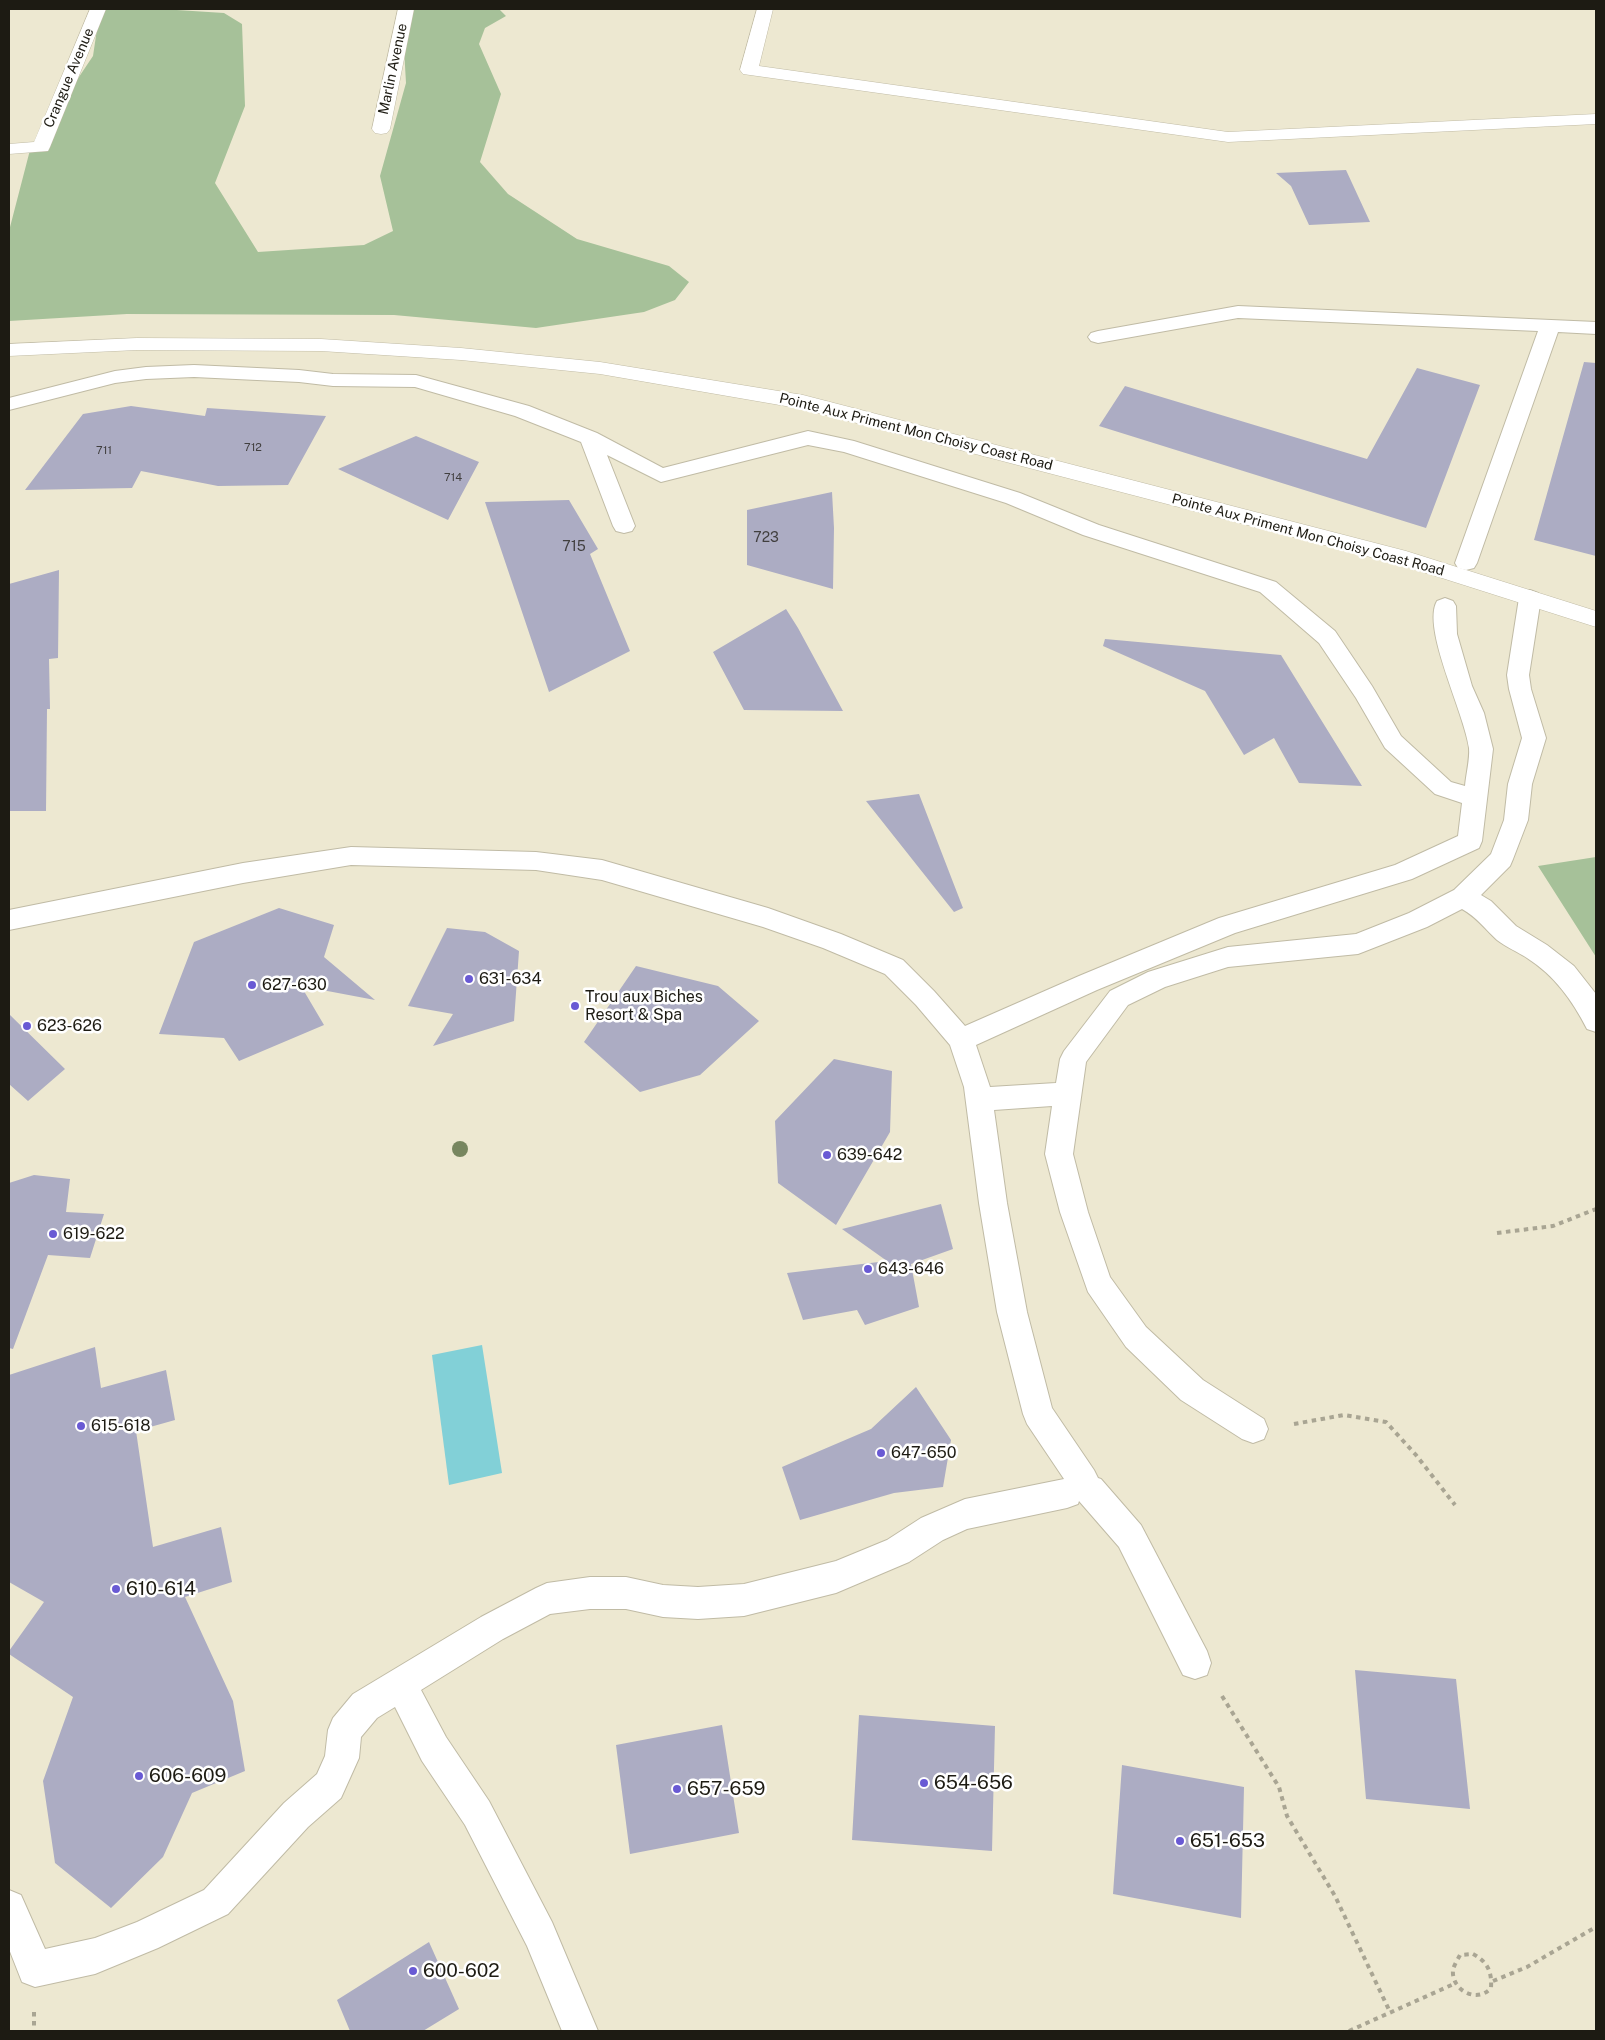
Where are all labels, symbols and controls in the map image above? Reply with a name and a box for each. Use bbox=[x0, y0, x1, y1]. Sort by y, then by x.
street label: Marlin Avenue bbox=[375, 22, 411, 116]
street label: Crangue Avenue bbox=[40, 26, 98, 130]
street label: Pointe Aux Priment Mon Choisy Coast Road bbox=[778, 390, 1054, 474]
house number: 712 bbox=[244, 441, 262, 455]
house number: 711 bbox=[96, 444, 112, 458]
house number: 714 bbox=[444, 471, 462, 485]
street label: Pointe Aux Priment Mon Choisy Coast Road bbox=[1170, 490, 1446, 580]
house number: 723 bbox=[753, 530, 779, 546]
house number: 715 bbox=[562, 539, 586, 555]
place label: 631-634 bbox=[479, 969, 541, 989]
marker: 631-634 bbox=[463, 973, 475, 985]
place label: 627-630 bbox=[262, 975, 327, 995]
marker: 627-630 bbox=[246, 979, 258, 991]
place label: Trou aux Biches Resort & Spa bbox=[585, 987, 703, 1025]
marker: Trou aux Biches Resort & Spa bbox=[569, 1000, 581, 1012]
place label: 623-626 bbox=[37, 1016, 102, 1036]
marker: 623-626 bbox=[21, 1020, 33, 1032]
place label: 639-642 bbox=[837, 1145, 902, 1165]
marker: 639-642 bbox=[821, 1149, 833, 1161]
place label: 619-622 bbox=[63, 1224, 125, 1244]
marker: 619-622 bbox=[47, 1228, 59, 1240]
place label: 643-646 bbox=[878, 1259, 944, 1279]
marker: 643-646 bbox=[862, 1263, 874, 1275]
place label: 615-618 bbox=[91, 1416, 151, 1436]
marker: 615-618 bbox=[75, 1420, 87, 1432]
place label: 647-650 bbox=[891, 1443, 957, 1463]
marker: 647-650 bbox=[875, 1447, 887, 1459]
place label: 610-614 bbox=[126, 1578, 196, 1600]
marker: 610-614 bbox=[110, 1583, 122, 1595]
place label: 606-609 bbox=[149, 1765, 226, 1787]
marker: 606-609 bbox=[133, 1770, 145, 1782]
place label: 654-656 bbox=[934, 1772, 1013, 1794]
marker: 654-656 bbox=[918, 1777, 930, 1789]
place label: 657-659 bbox=[687, 1778, 765, 1800]
marker: 657-659 bbox=[671, 1783, 683, 1795]
place label: 651-653 bbox=[1190, 1830, 1265, 1852]
marker: 651-653 bbox=[1174, 1835, 1186, 1847]
place label: 600-602 bbox=[423, 1960, 500, 1982]
marker: 600-602 bbox=[407, 1965, 419, 1977]

